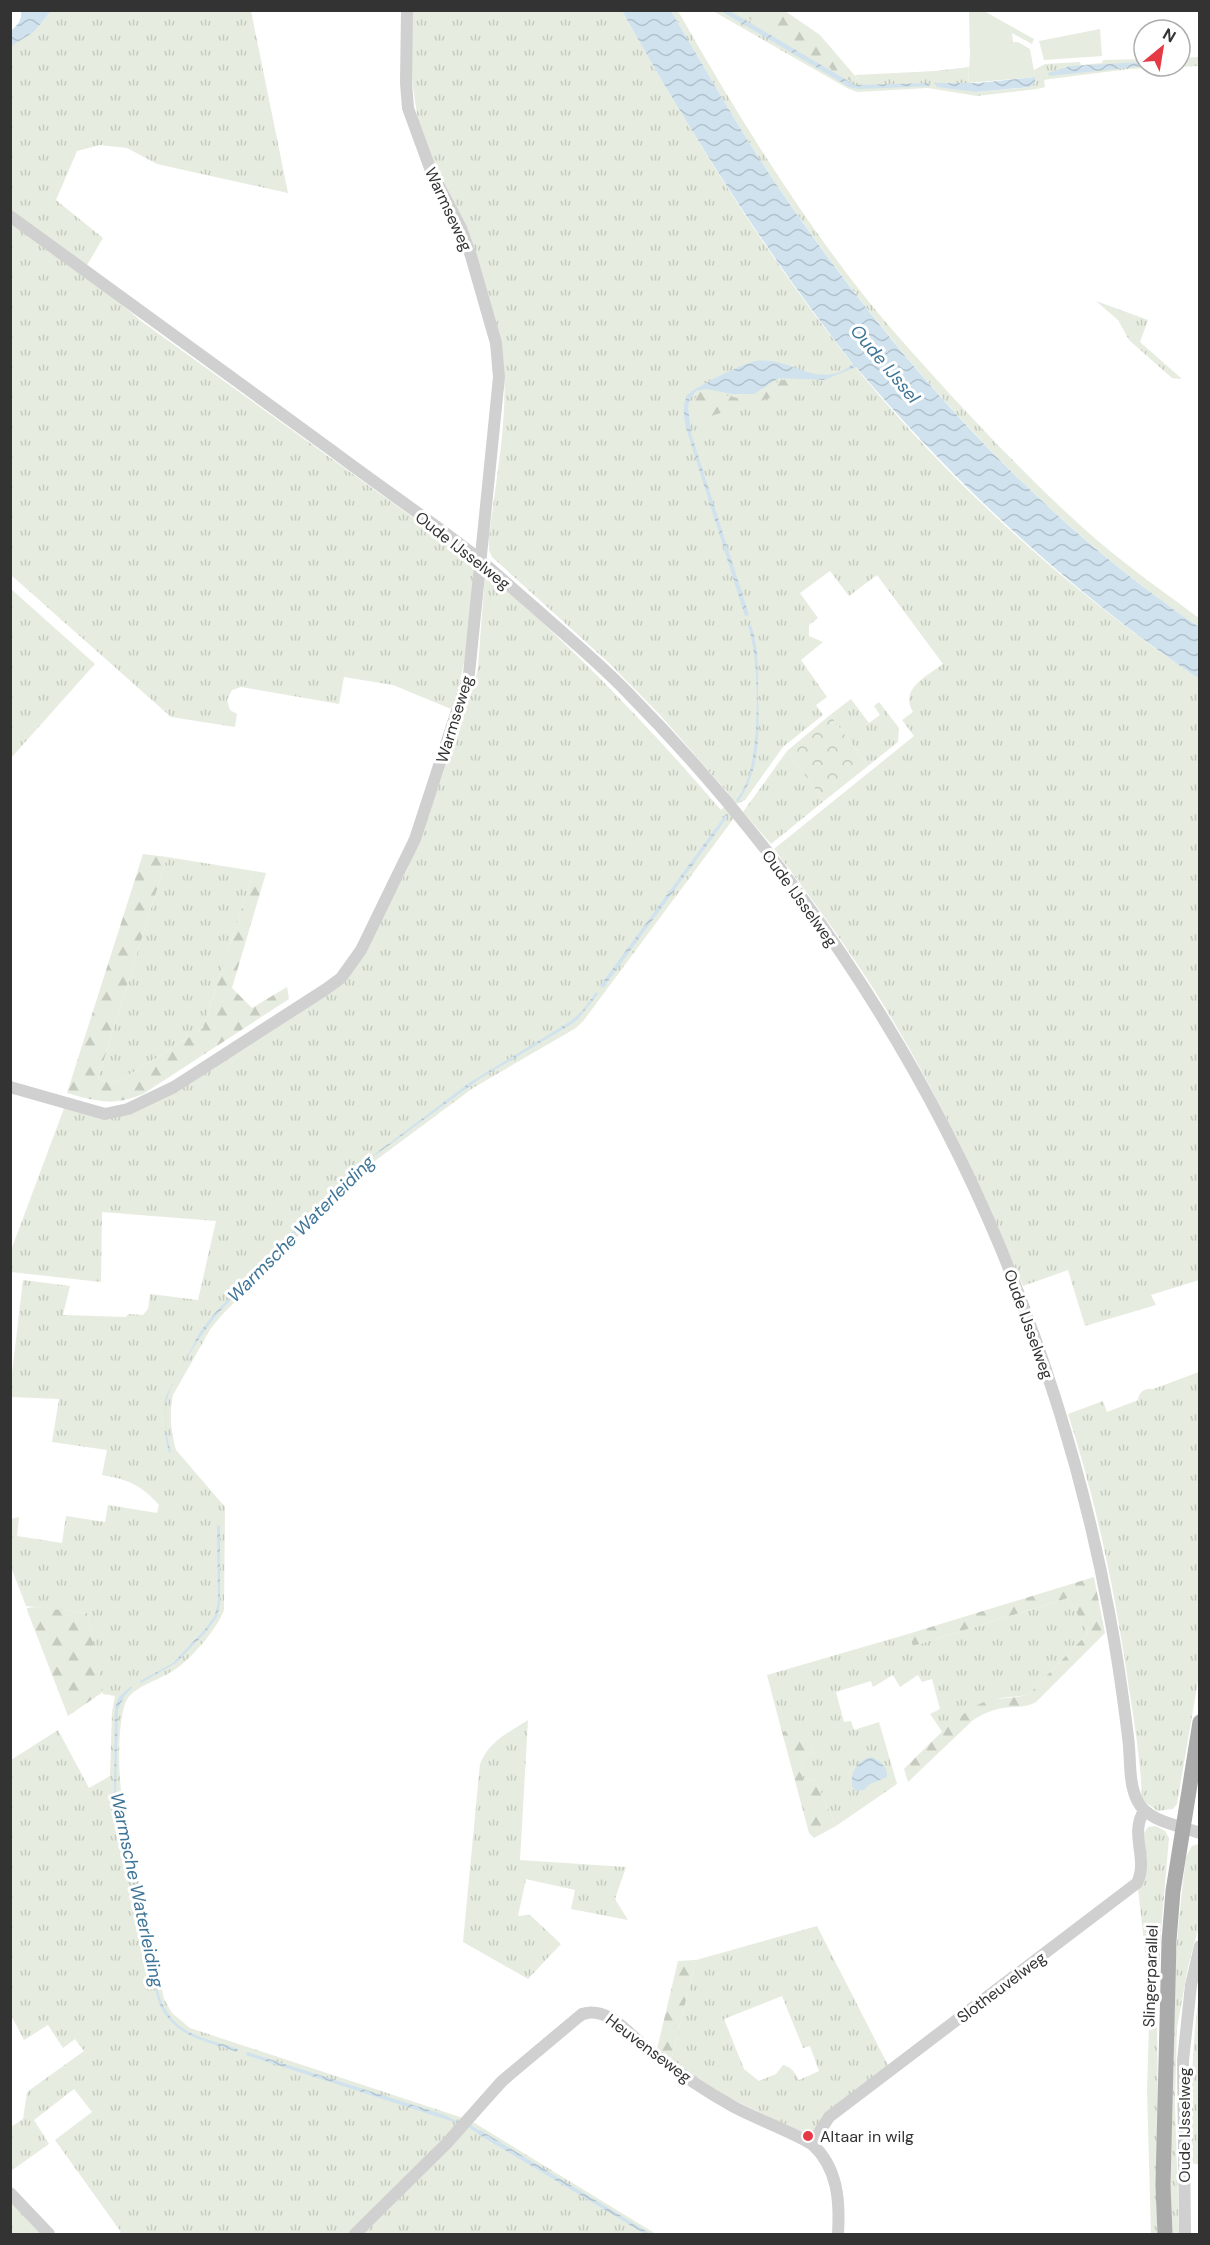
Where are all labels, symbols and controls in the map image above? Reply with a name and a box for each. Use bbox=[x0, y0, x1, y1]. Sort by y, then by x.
north arrow bbox=[1132, 18, 1192, 78]
text: N bbox=[1159, 23, 1180, 47]
street label: Warmseweg bbox=[420, 164, 477, 255]
water label: Oude IJssel bbox=[845, 319, 926, 409]
street label: Oude IJsselweg bbox=[411, 507, 515, 594]
street label: Warmseweg bbox=[431, 673, 478, 765]
street label: Oude IJsselweg bbox=[757, 845, 842, 951]
water label: Warmsche Waterleiding bbox=[222, 1149, 381, 1308]
street label: Oude IJsselweg bbox=[999, 1266, 1058, 1382]
water label: Warmsche Waterleiding bbox=[105, 1790, 170, 1991]
street label: Slingerparallel bbox=[1138, 1924, 1163, 2028]
street label: Slotheuvelweg bbox=[953, 1947, 1050, 2028]
street label: Heuvenseweg bbox=[602, 2009, 696, 2088]
street label: Oude IJsselweg bbox=[1174, 2067, 1195, 2183]
place label: Altaar in wilg bbox=[820, 2126, 914, 2147]
marker: Altaar in wilg bbox=[801, 2129, 815, 2143]

